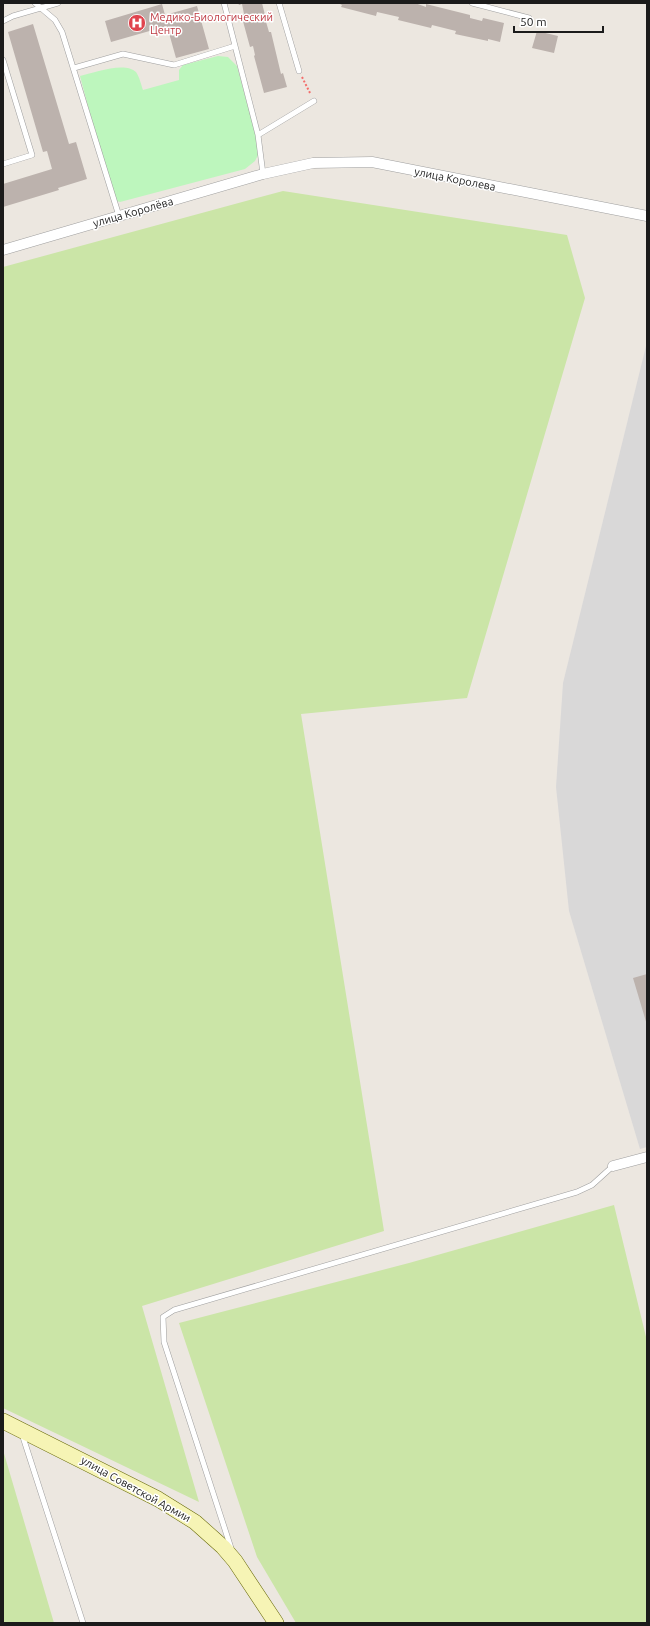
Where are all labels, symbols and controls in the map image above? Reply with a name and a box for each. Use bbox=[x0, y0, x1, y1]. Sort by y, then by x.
scale bar bbox=[514, 8, 603, 34]
place label: Медико-Биологический Центр bbox=[150, 11, 273, 36]
hospital icon: Медико-Биологический Центр bbox=[127, 13, 147, 33]
text: 50 m bbox=[520, 15, 547, 28]
street label: улица Королева bbox=[413, 165, 497, 193]
street label: улица Королёва bbox=[92, 195, 174, 229]
street label: улица Советской Армии bbox=[79, 1454, 193, 1524]

